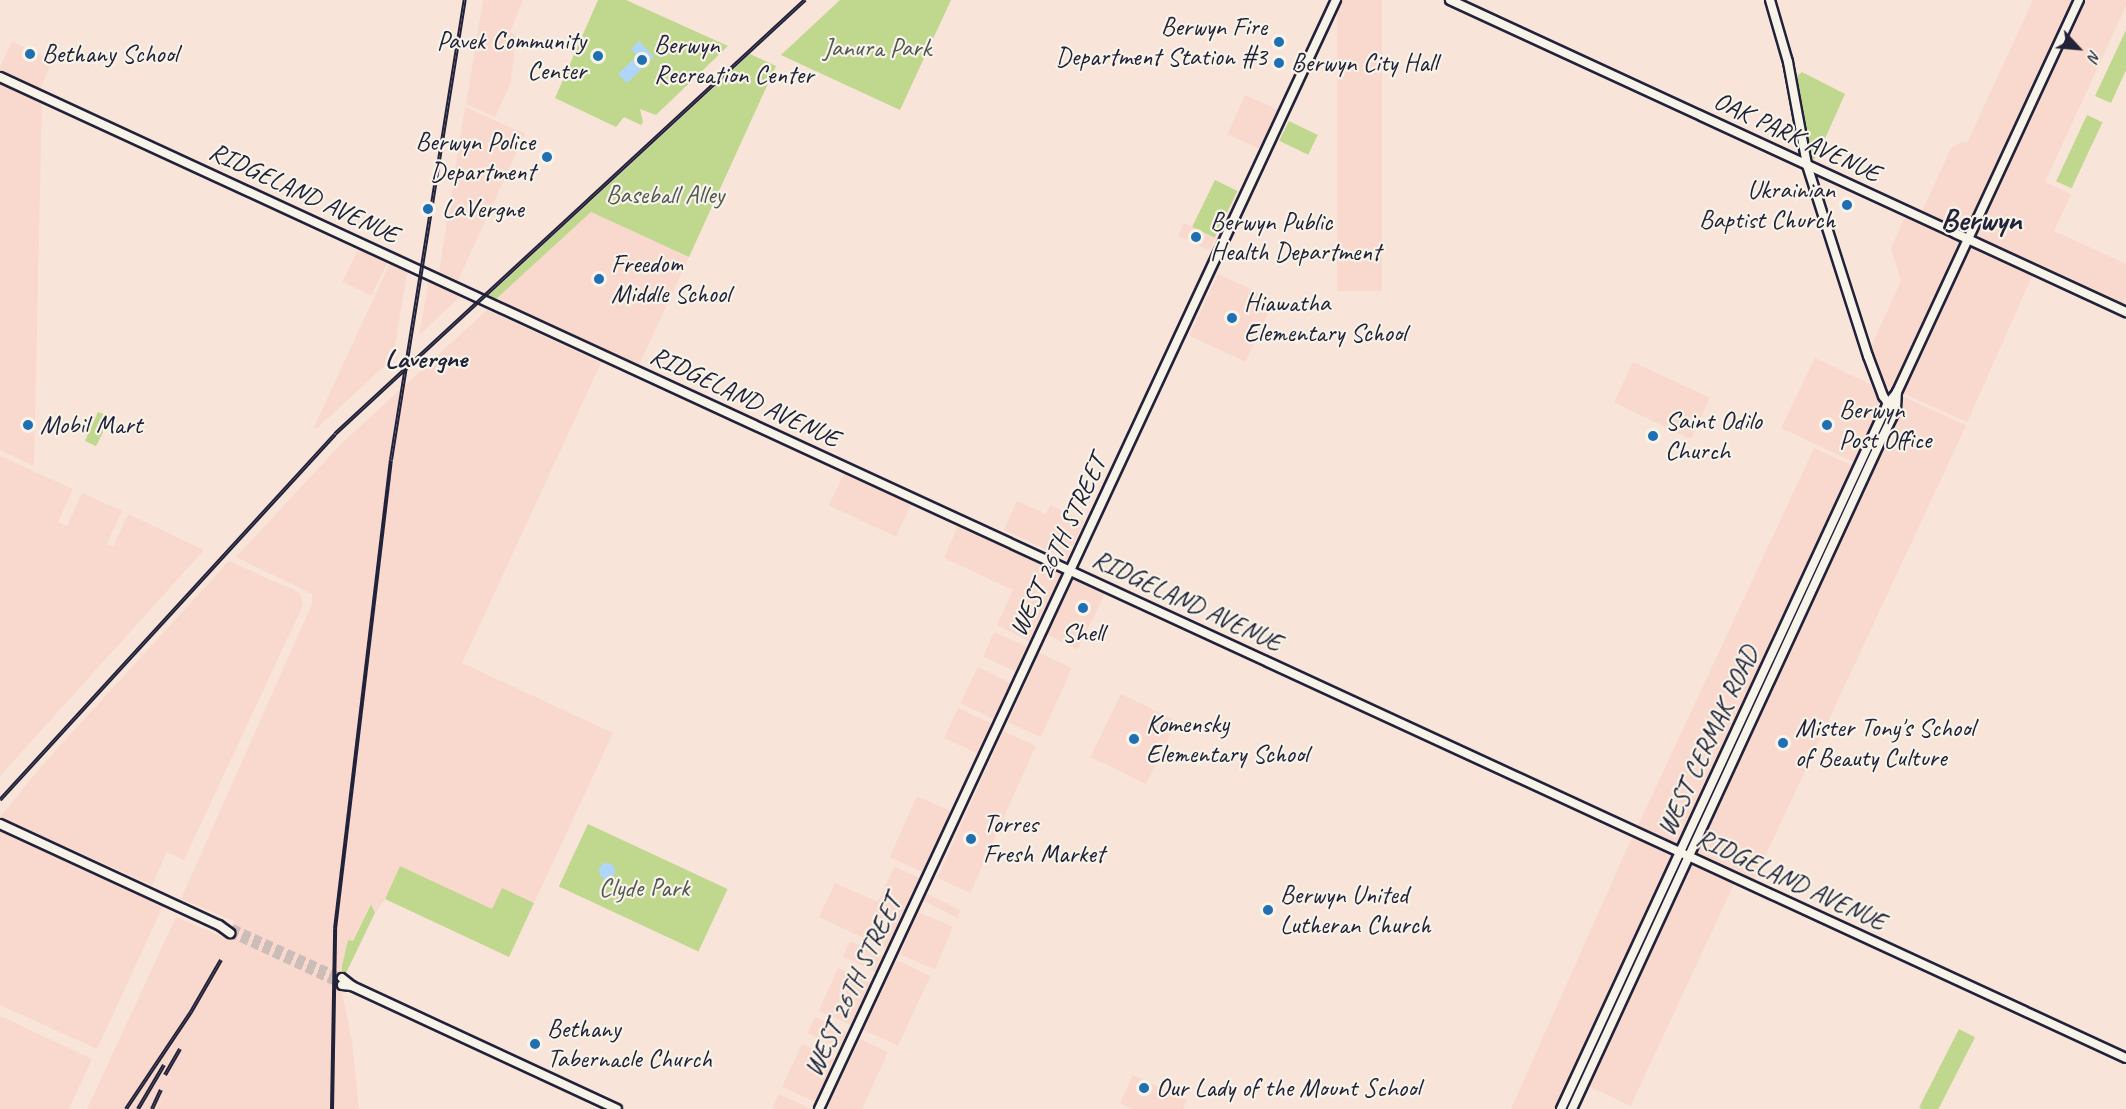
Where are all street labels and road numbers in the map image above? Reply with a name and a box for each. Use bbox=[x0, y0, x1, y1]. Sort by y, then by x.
street label: OAK PARK AVENUE bbox=[1709, 85, 1885, 189]
street label: RIDGELAND AVENUE bbox=[204, 136, 404, 250]
street label: RIDGELAND AVENUE bbox=[645, 340, 845, 454]
street label: WEST 26TH STREET bbox=[1003, 451, 1113, 641]
street label: RIDGELAND AVENUE bbox=[1087, 544, 1287, 658]
street label: WEST CERMAK ROAD bbox=[1650, 641, 1766, 841]
street label: RIDGELAND AVENUE bbox=[1691, 823, 1891, 937]
street label: WEST 26TH STREET bbox=[798, 891, 908, 1081]

